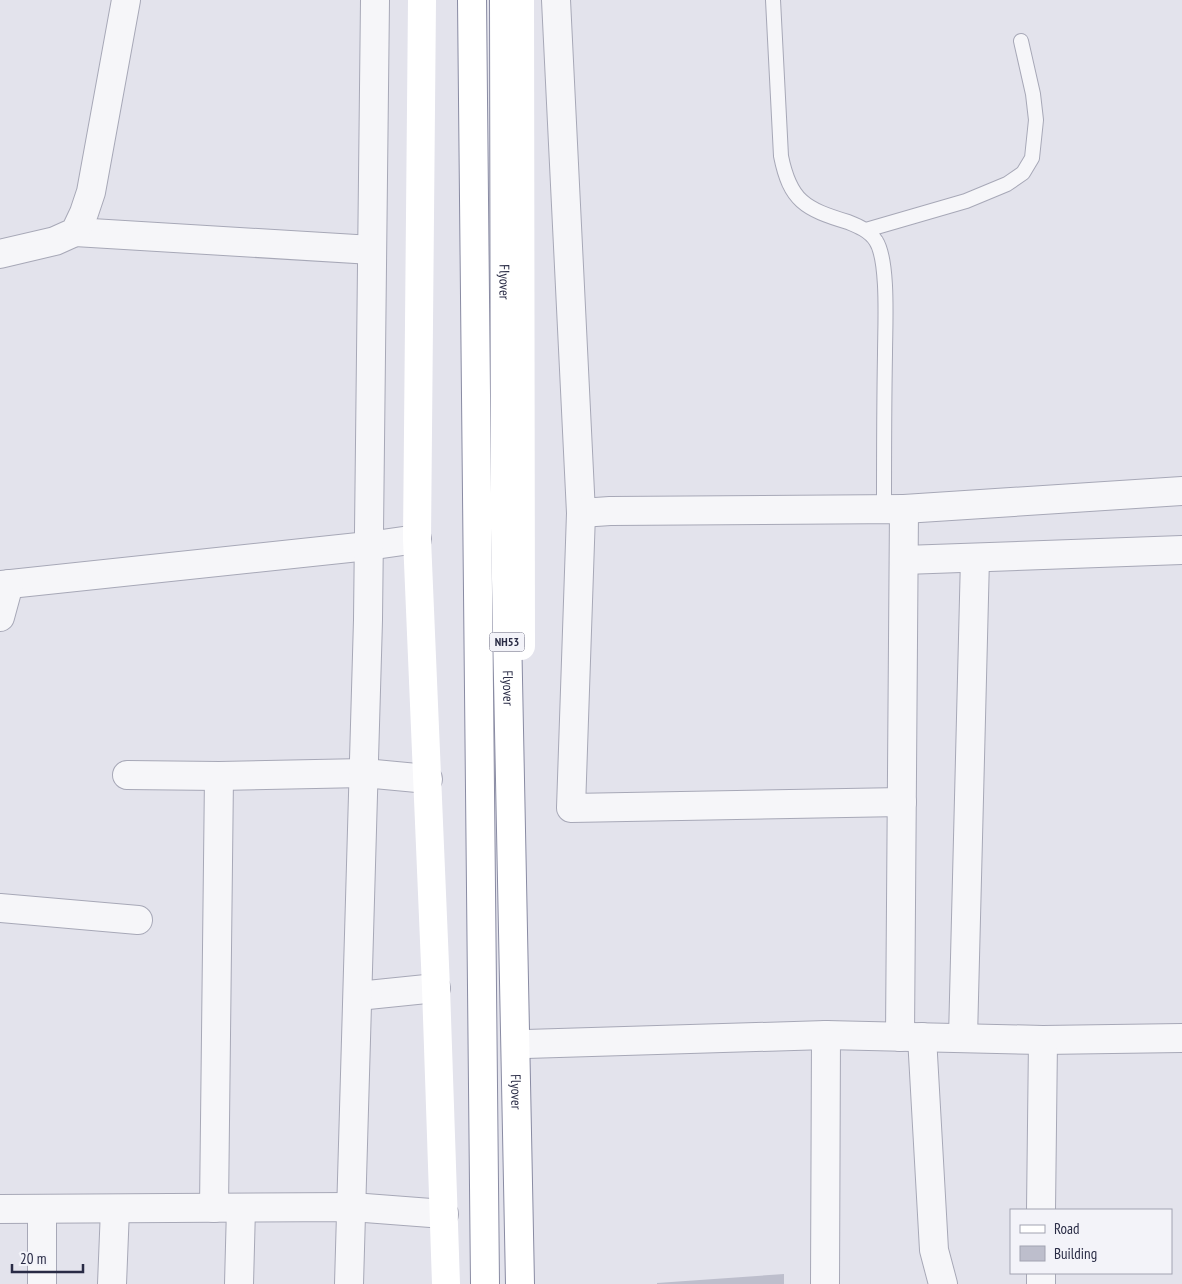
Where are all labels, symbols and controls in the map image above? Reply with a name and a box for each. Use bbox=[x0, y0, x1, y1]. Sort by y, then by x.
street label: Flyover bbox=[496, 264, 514, 300]
road number: NH53 bbox=[490, 632, 524, 652]
street label: Flyover bbox=[499, 670, 518, 706]
street label: Flyover bbox=[507, 1074, 526, 1110]
legend bbox=[1010, 1209, 1172, 1274]
text: Road bbox=[1054, 1219, 1080, 1238]
scale bar bbox=[12, 1242, 84, 1274]
text: Building bbox=[1054, 1244, 1097, 1263]
text: 20 m bbox=[20, 1249, 46, 1268]

